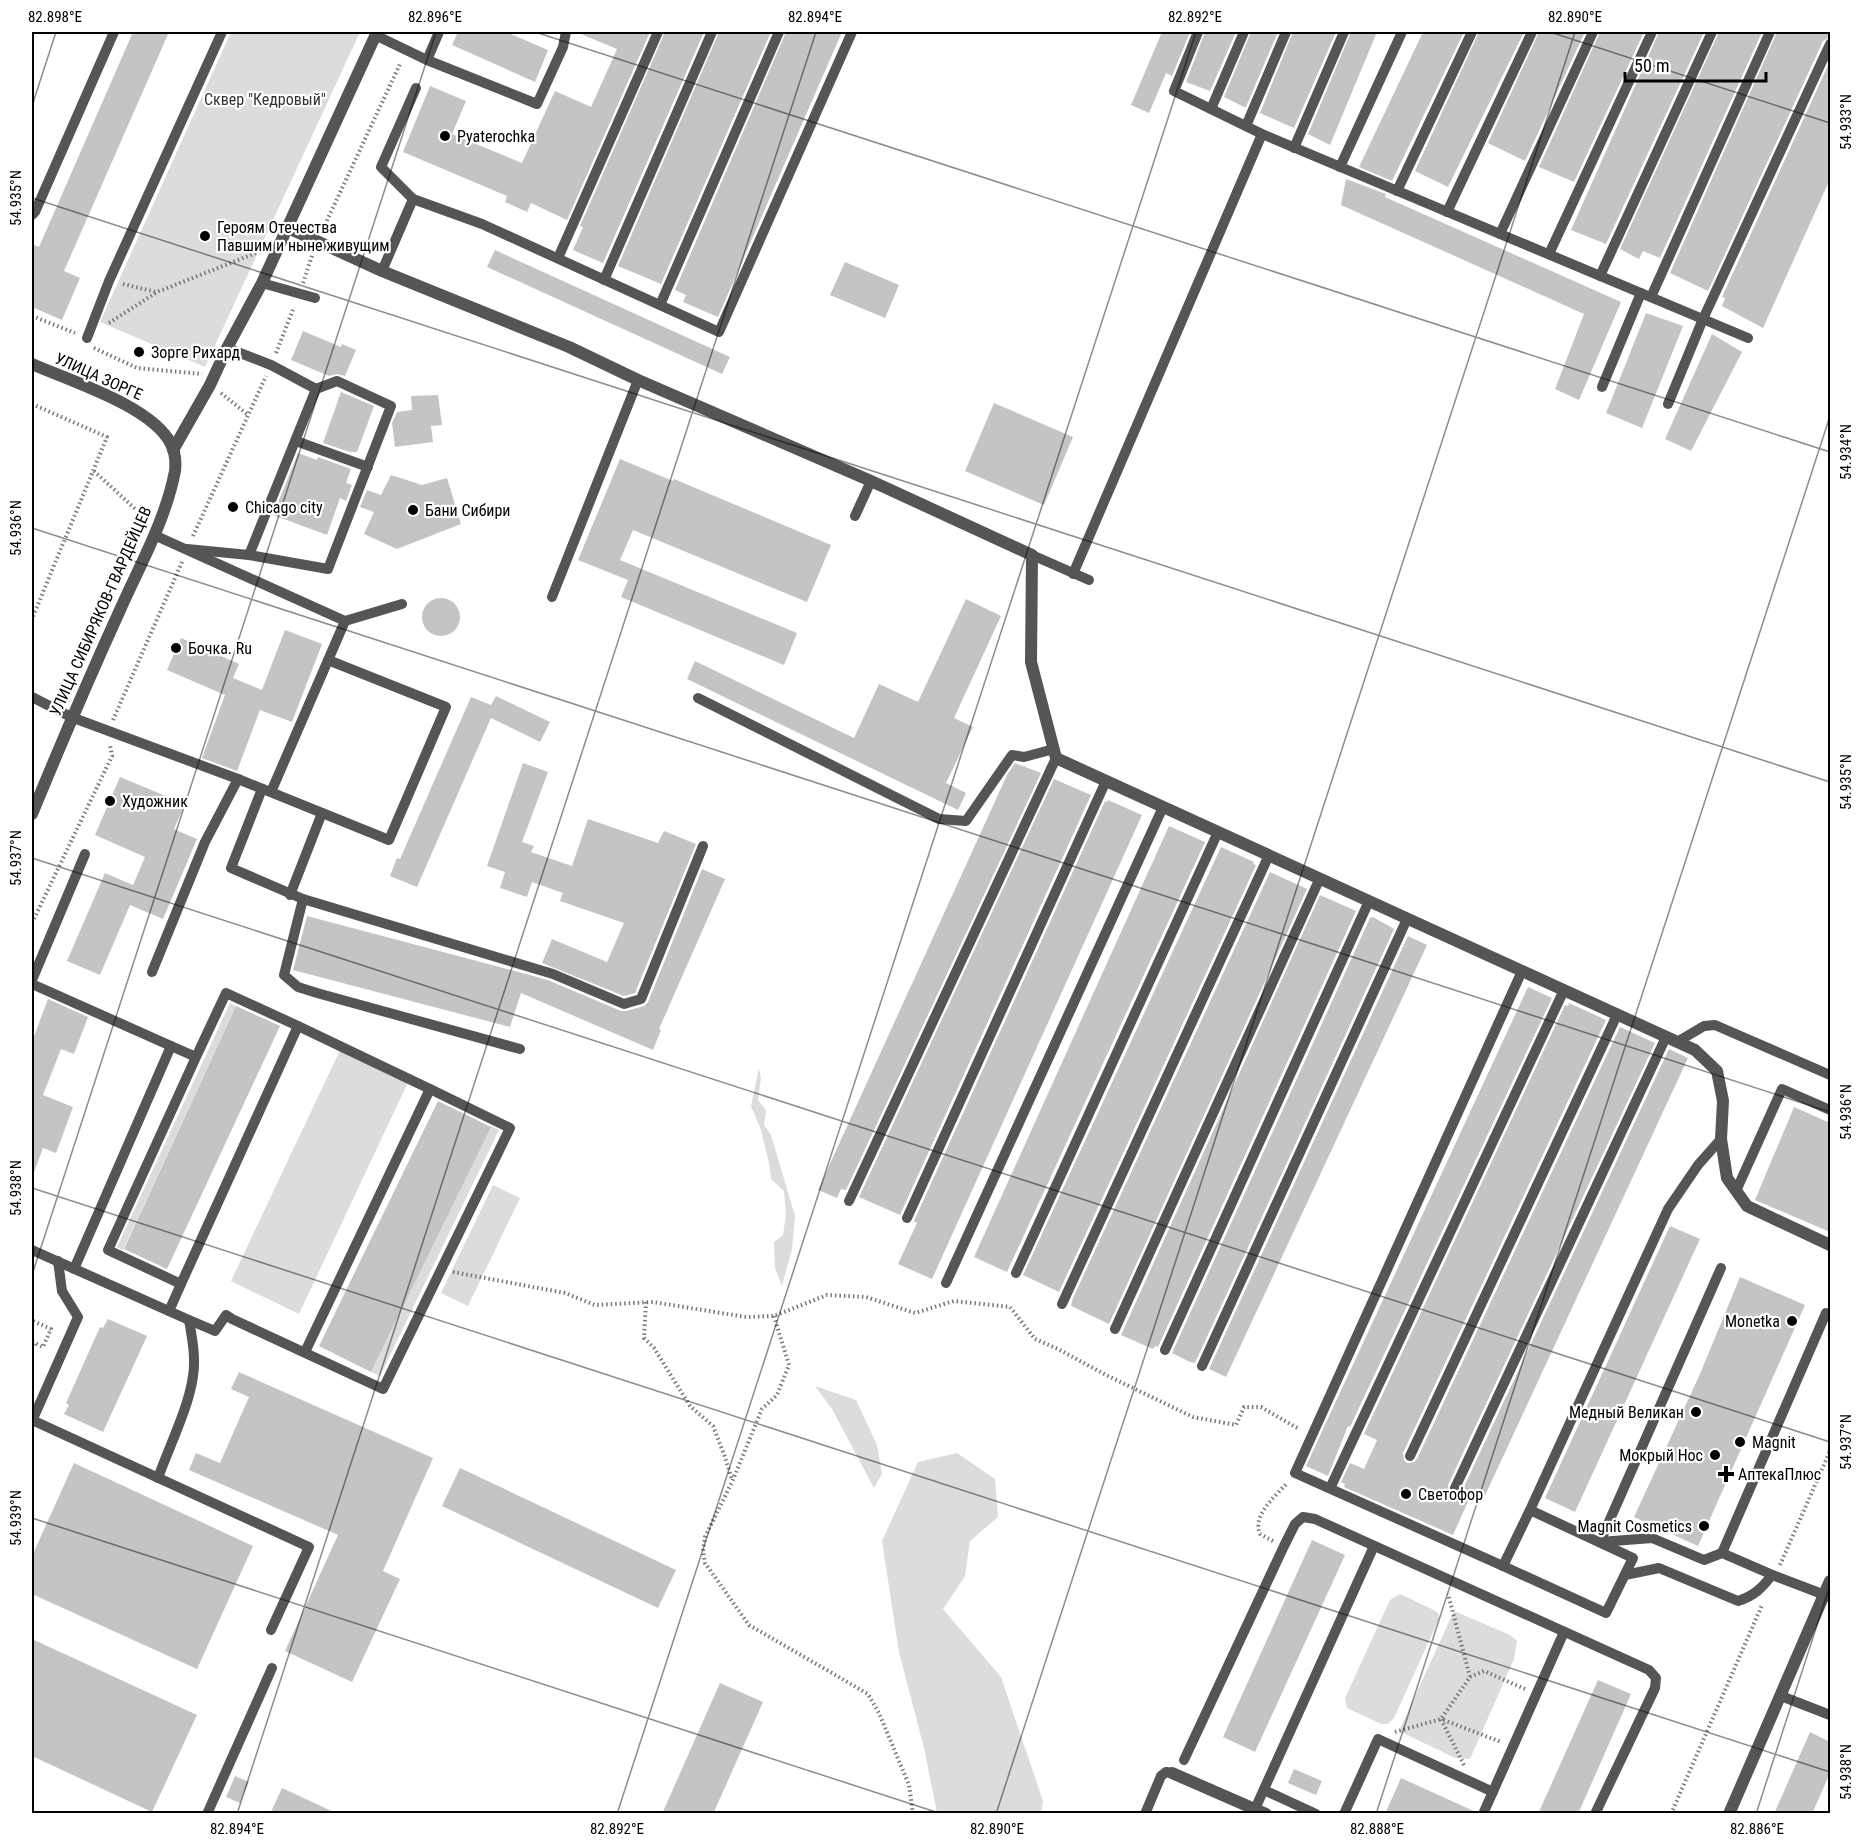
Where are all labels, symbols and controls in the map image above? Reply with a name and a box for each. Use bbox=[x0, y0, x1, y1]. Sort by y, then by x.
text: 82.898°E bbox=[28, 8, 82, 26]
text: 82.896°E bbox=[408, 8, 462, 26]
text: 82.894°E bbox=[788, 8, 842, 26]
text: 82.892°E bbox=[1168, 8, 1222, 26]
text: 82.890°E bbox=[1548, 8, 1602, 26]
scale bar bbox=[1625, 45, 1766, 83]
text: 50 m bbox=[1634, 55, 1669, 76]
park label: Сквер "Кедровый" bbox=[204, 90, 326, 109]
text: 54.933°N bbox=[1837, 94, 1855, 150]
place label: Pyaterochka bbox=[457, 127, 535, 146]
marker: Pyaterochka bbox=[438, 129, 452, 143]
text: 54.935°N bbox=[7, 170, 25, 226]
place label: Героям Отечества Павшим и ныне живущим bbox=[217, 218, 390, 255]
marker: Героям Отечества Павшим и ныне живущим bbox=[198, 229, 212, 243]
place label: Зорге Рихард bbox=[151, 343, 241, 362]
marker: Зорге Рихард bbox=[132, 345, 146, 359]
street label: УЛИЦА ЗОРГЕ bbox=[52, 349, 146, 404]
text: 54.934°N bbox=[1837, 424, 1855, 480]
place label: Chicago city bbox=[245, 498, 323, 517]
text: 54.936°N bbox=[7, 500, 25, 556]
marker: Chicago city bbox=[226, 500, 240, 514]
place label: Бани Сибири bbox=[425, 501, 510, 520]
marker: Бани Сибири bbox=[406, 503, 420, 517]
street label: УЛИЦА СИБИРЯКОВ-ГВАРДЕЙЦЕВ bbox=[46, 504, 155, 719]
place label: Бочка. Ru bbox=[188, 639, 252, 658]
marker: Бочка. Ru bbox=[169, 641, 183, 655]
text: 54.935°N bbox=[1837, 754, 1855, 810]
place label: Художник bbox=[122, 792, 188, 811]
marker: Художник bbox=[103, 794, 117, 808]
text: 54.937°N bbox=[7, 830, 25, 886]
text: 54.936°N bbox=[1837, 1084, 1855, 1140]
text: 54.938°N bbox=[7, 1160, 25, 1216]
place label: Monetka bbox=[1725, 1312, 1780, 1331]
marker: Monetka bbox=[1785, 1314, 1799, 1328]
place label: Медный Великан bbox=[1569, 1403, 1684, 1422]
marker: Медный Великан bbox=[1689, 1405, 1703, 1419]
text: 54.937°N bbox=[1837, 1414, 1855, 1470]
place label: Magnit bbox=[1752, 1433, 1796, 1452]
marker: Magnit bbox=[1733, 1435, 1747, 1449]
place label: Мокрый Нос bbox=[1619, 1446, 1703, 1465]
marker: Мокрый Нос bbox=[1708, 1448, 1722, 1462]
place label: АптекаПлюс bbox=[1738, 1465, 1821, 1484]
marker: АптекаПлюс bbox=[1719, 1467, 1733, 1481]
place label: Светофор bbox=[1418, 1485, 1483, 1504]
marker: Светофор bbox=[1399, 1487, 1413, 1501]
text: 54.939°N bbox=[7, 1490, 25, 1546]
place label: Magnit Cosmetics bbox=[1577, 1517, 1692, 1536]
marker: Magnit Cosmetics bbox=[1697, 1519, 1711, 1533]
text: 54.938°N bbox=[1837, 1744, 1855, 1800]
text: 82.894°E bbox=[210, 1820, 264, 1838]
text: 82.892°E bbox=[590, 1820, 644, 1838]
text: 82.890°E bbox=[970, 1820, 1024, 1838]
text: 82.888°E bbox=[1350, 1820, 1404, 1838]
text: 82.886°E bbox=[1730, 1820, 1784, 1838]

